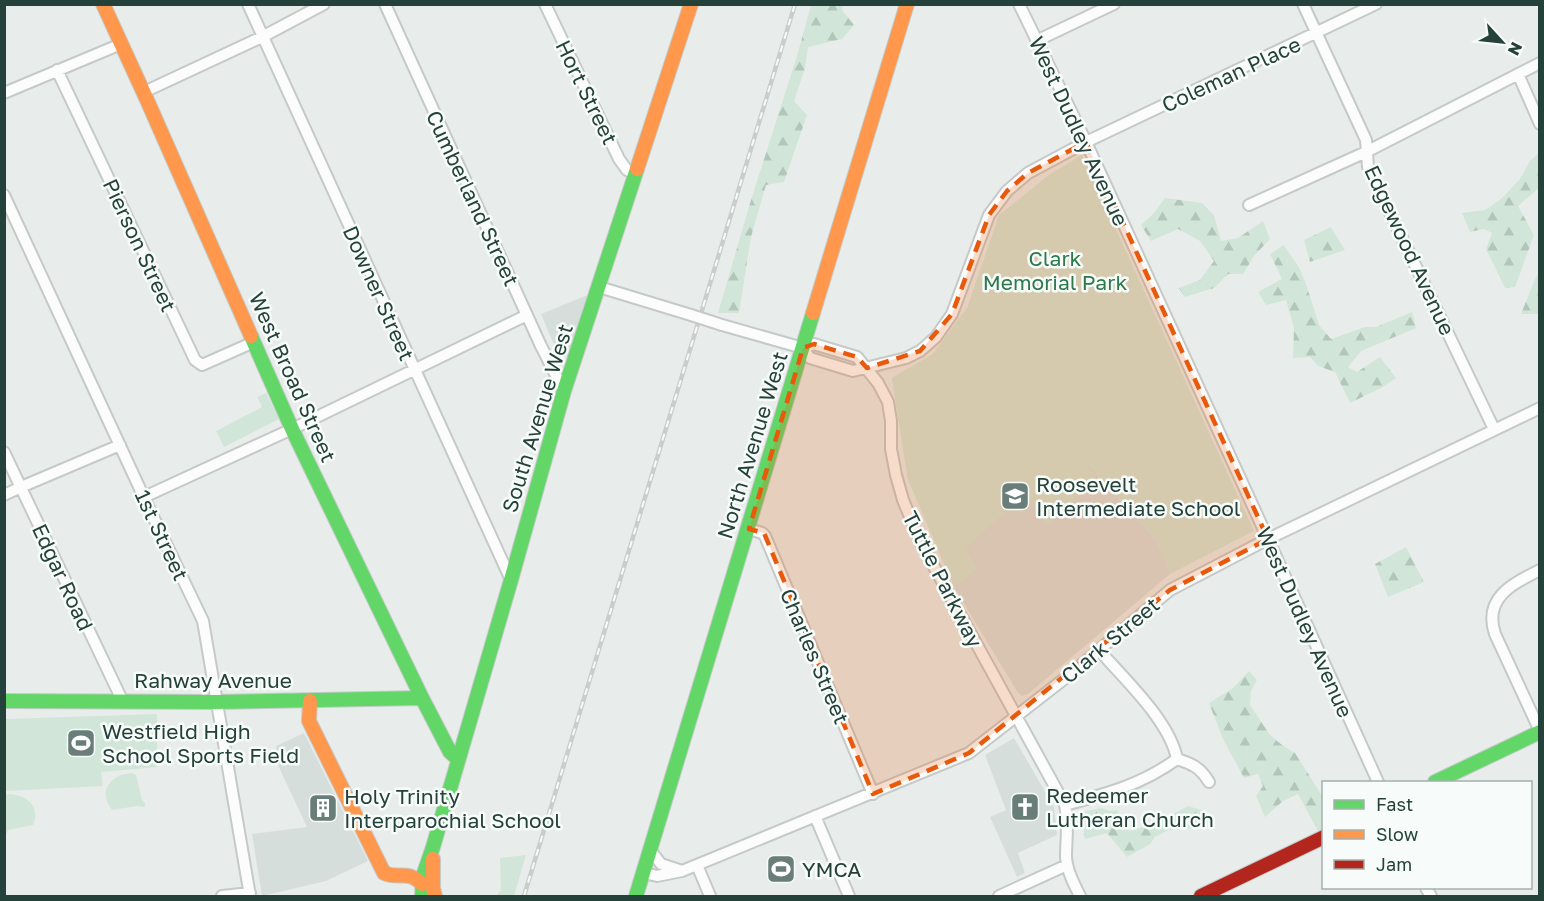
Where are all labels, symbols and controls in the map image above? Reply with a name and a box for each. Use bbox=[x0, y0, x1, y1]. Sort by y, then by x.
north arrow bbox=[1472, 12, 1532, 72]
street label: Coleman Place bbox=[1157, 30, 1305, 118]
street label: West Dudley Avenue bbox=[1024, 32, 1134, 230]
street label: Hort Street bbox=[551, 36, 623, 148]
text: N bbox=[1504, 39, 1527, 59]
street label: Cumberland Street bbox=[421, 106, 525, 290]
street label: Edgewood Avenue bbox=[1359, 161, 1461, 339]
street label: Pierson Street bbox=[98, 174, 182, 316]
street label: Downer Street bbox=[338, 222, 420, 364]
park label: Clark Memorial Park bbox=[983, 245, 1127, 295]
street label: West Broad Street bbox=[244, 288, 342, 466]
street label: South Avenue West bbox=[496, 321, 578, 515]
street label: North Avenue West bbox=[711, 348, 793, 542]
place label: Roosevelt Intermediate School bbox=[1036, 471, 1241, 521]
school or university icon: Roosevelt Intermediate School bbox=[999, 480, 1031, 512]
street label: 1st Street bbox=[130, 485, 194, 585]
street label: Tuttle Parkway bbox=[897, 506, 989, 652]
street label: Edgar Road bbox=[27, 519, 99, 635]
street label: West Dudley Avenue bbox=[1251, 523, 1359, 721]
street label: Charles Street bbox=[775, 584, 855, 728]
street label: Clark Street bbox=[1056, 591, 1164, 689]
street label: Rahway Avenue bbox=[134, 667, 292, 693]
place label: Westfield High School Sports Field bbox=[102, 718, 299, 768]
sports icon: Westfield High School Sports Field bbox=[65, 727, 97, 759]
legend bbox=[1322, 781, 1532, 889]
place label: Redeemer Lutheran Church bbox=[1046, 782, 1214, 832]
place label: Holy Trinity Interparochial School bbox=[344, 783, 561, 833]
church icon: Redeemer Lutheran Church bbox=[1009, 791, 1041, 823]
building icon: Holy Trinity Interparochial School bbox=[307, 792, 339, 824]
text: Fast bbox=[1376, 793, 1413, 815]
text: Slow bbox=[1376, 823, 1419, 845]
sports icon: YMCA bbox=[765, 853, 797, 885]
text: Jam bbox=[1376, 853, 1412, 875]
place label: YMCA bbox=[802, 856, 861, 882]

